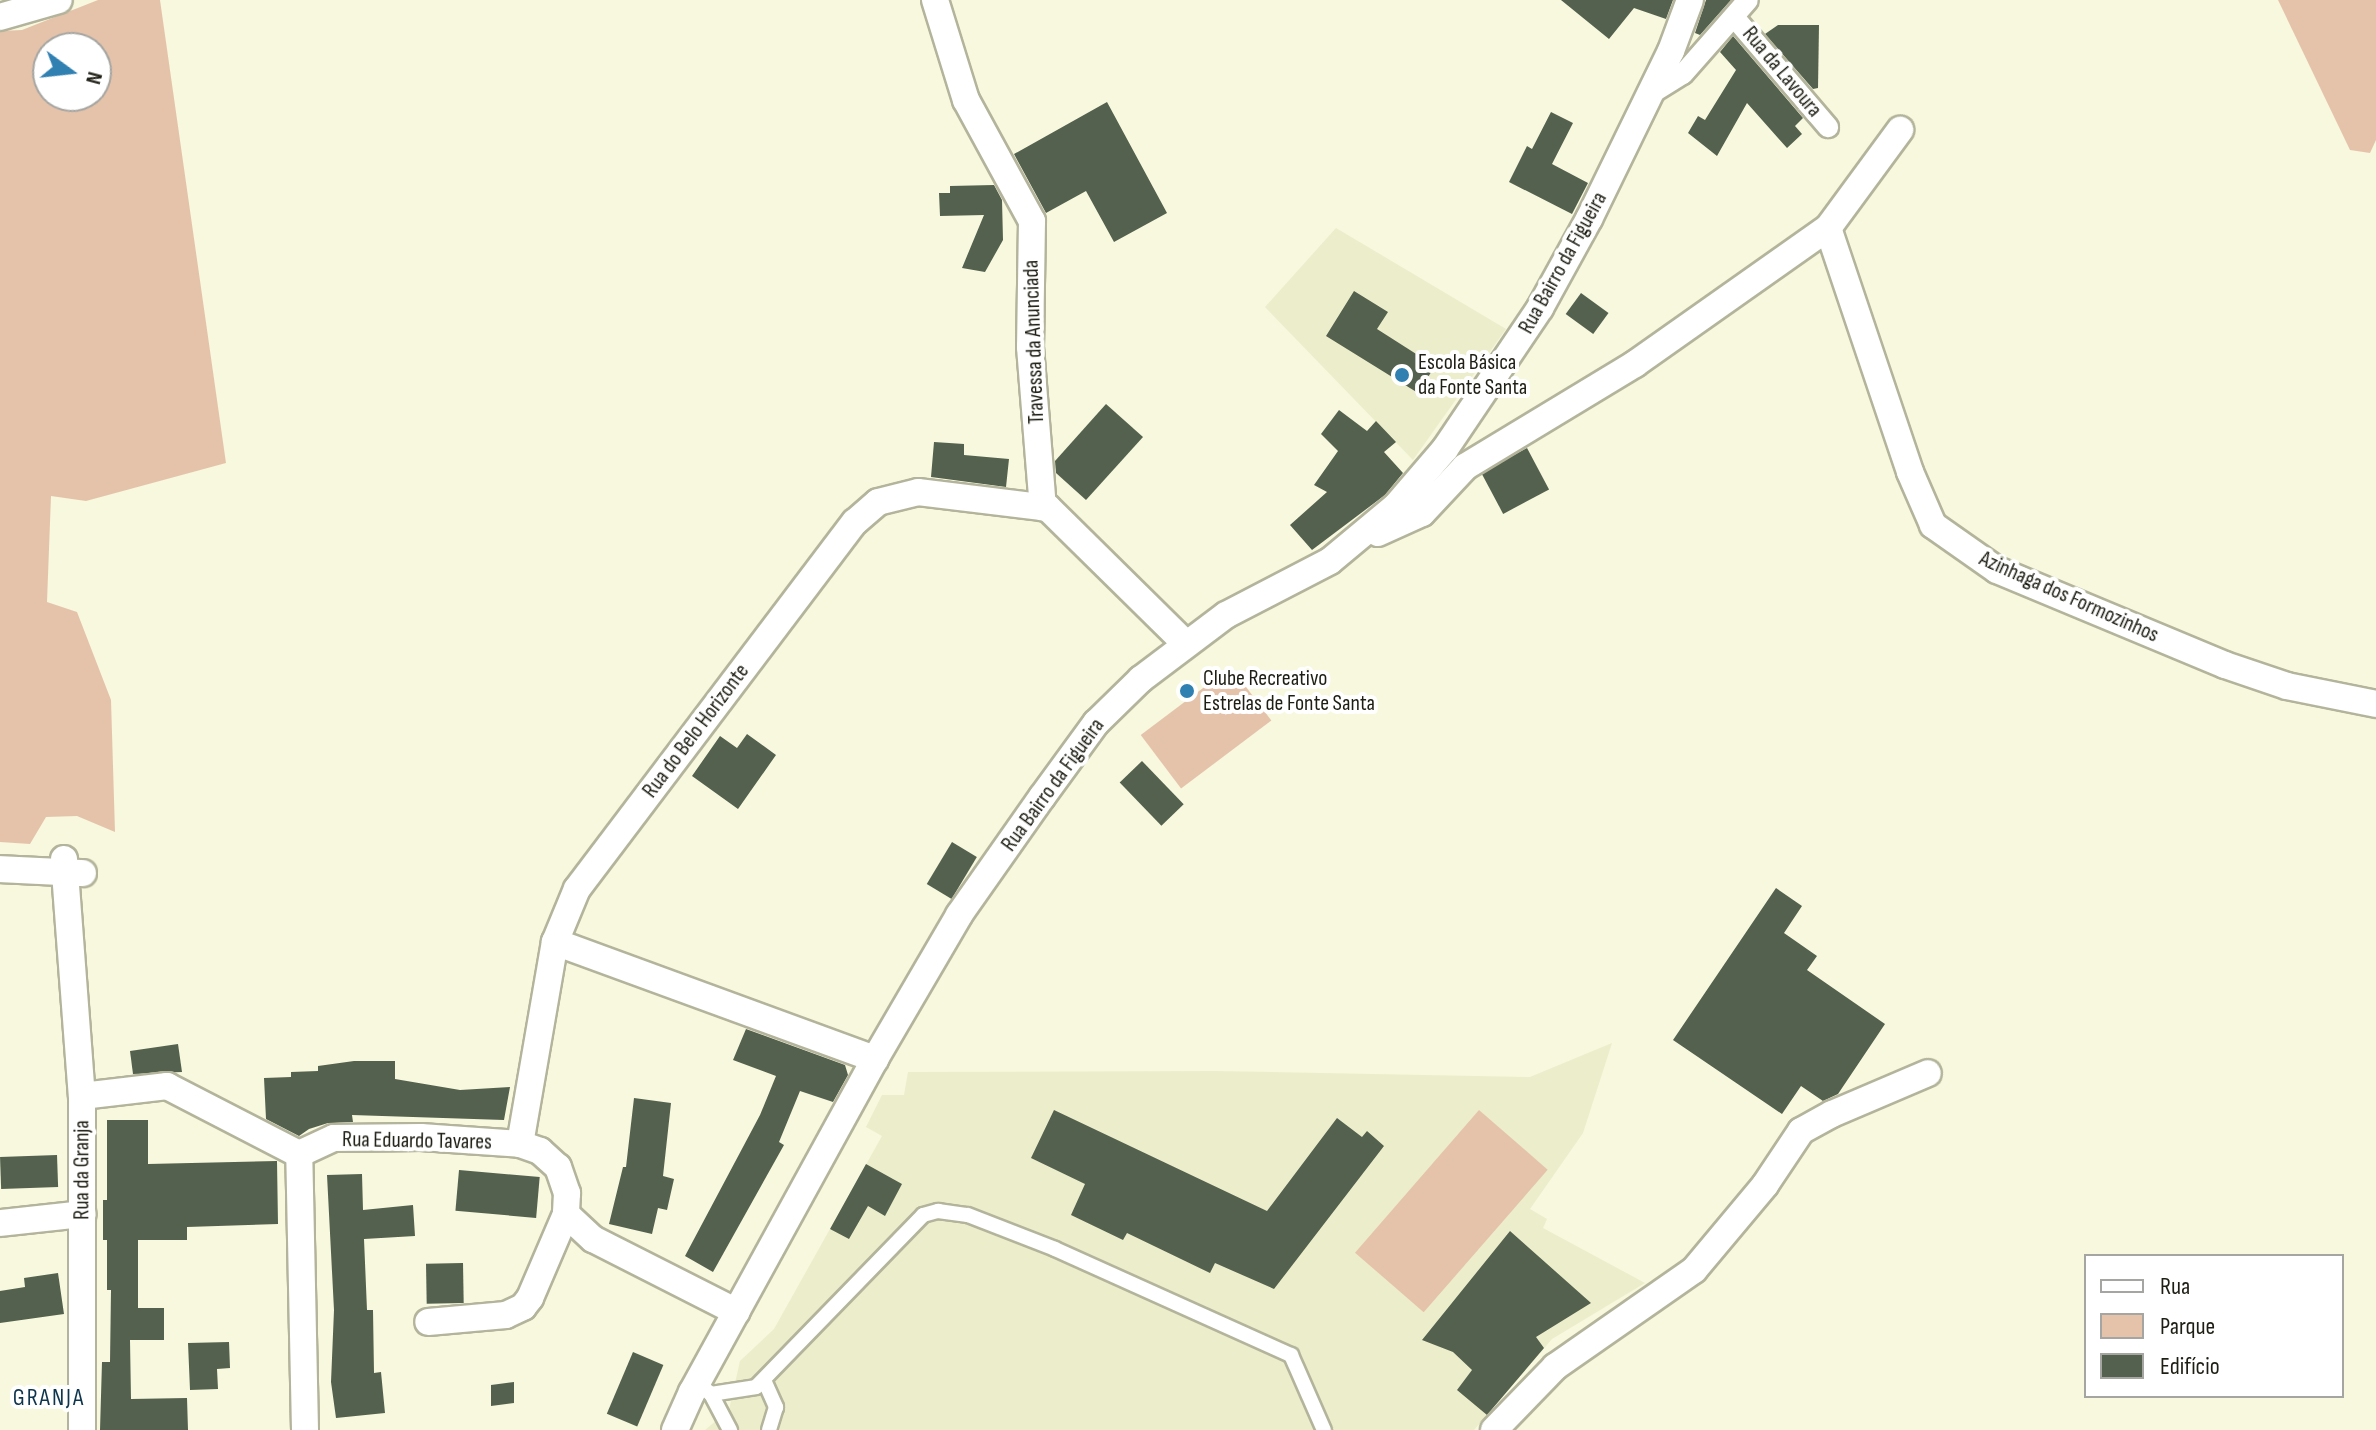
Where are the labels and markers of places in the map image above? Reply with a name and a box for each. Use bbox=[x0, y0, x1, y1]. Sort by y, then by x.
place label: Escola Básica da Fonte Santa bbox=[1418, 349, 1527, 400]
marker: Escola Básica da Fonte Santa bbox=[1393, 366, 1411, 384]
place label: Clube Recreativo Estrelas de Fonte Santa bbox=[1203, 665, 1375, 716]
marker: Clube Recreativo Estrelas de Fonte Santa bbox=[1178, 682, 1196, 700]

